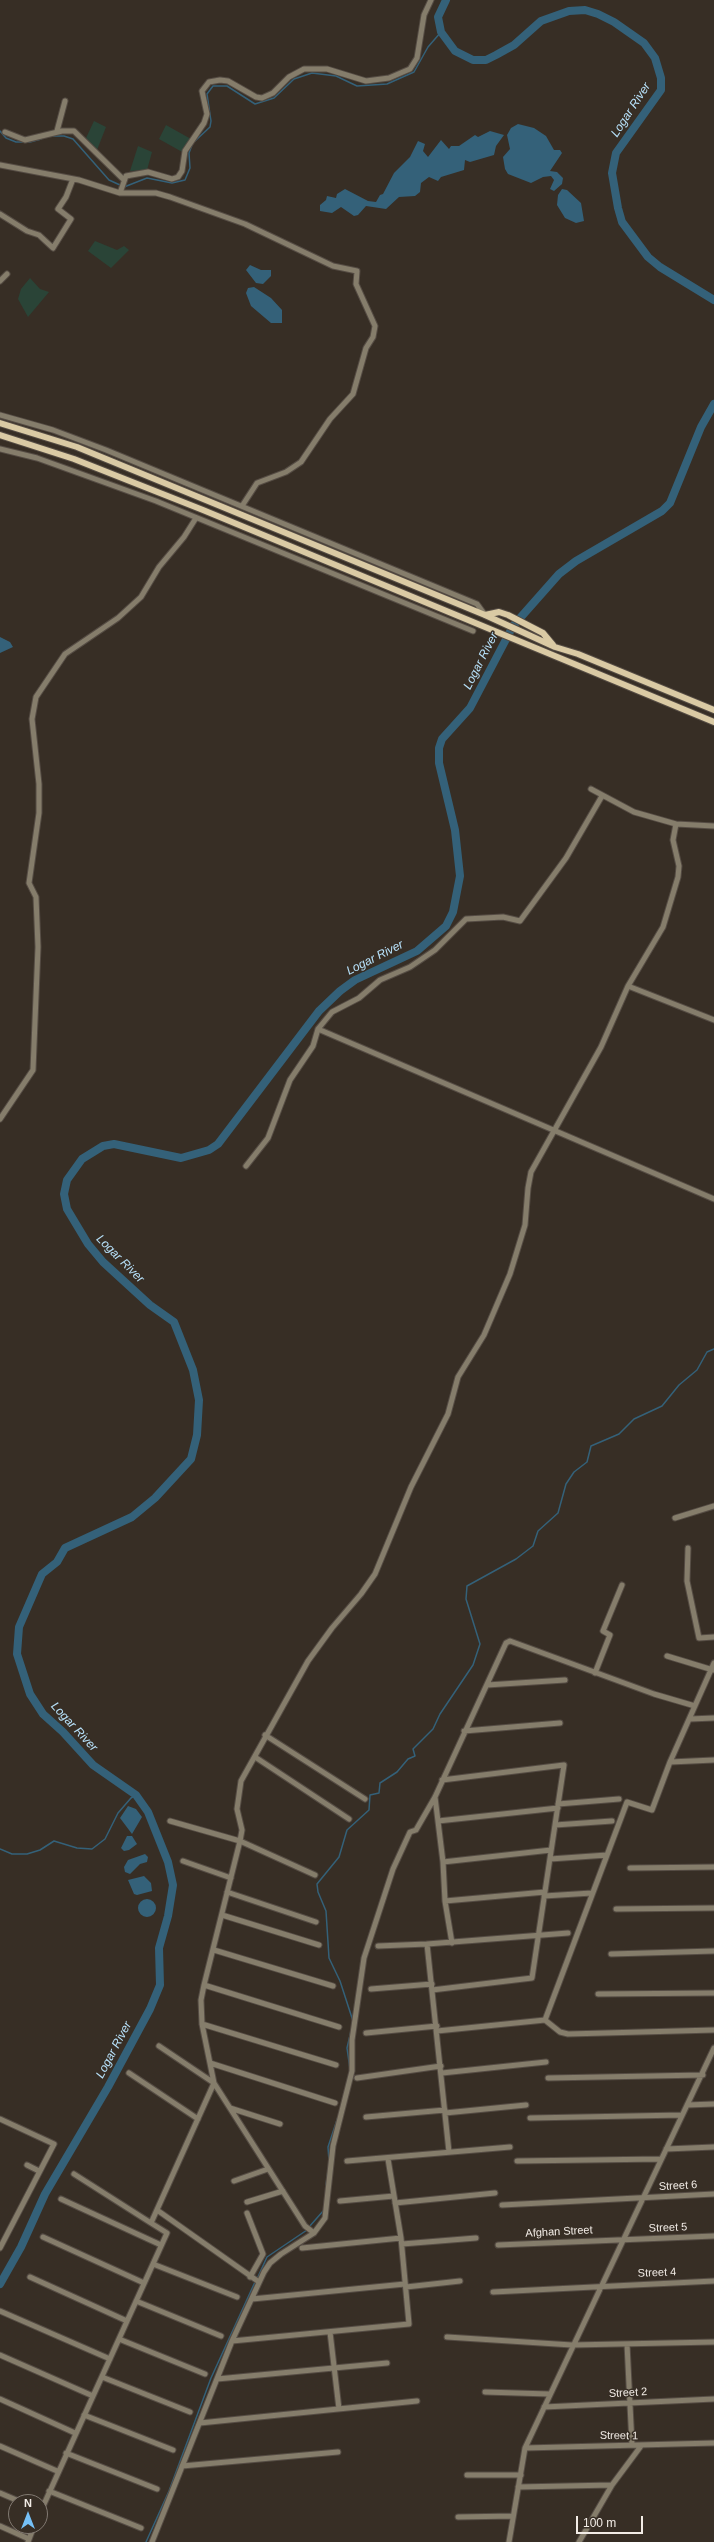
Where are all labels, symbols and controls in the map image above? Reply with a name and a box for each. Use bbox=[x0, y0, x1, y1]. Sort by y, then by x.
water label: Logar River bbox=[608, 80, 654, 140]
water label: Logar River bbox=[461, 630, 501, 692]
water label: Logar River bbox=[344, 938, 406, 978]
water label: Logar River bbox=[93, 1232, 147, 1286]
water label: Logar River bbox=[48, 1699, 100, 1755]
water label: Logar River bbox=[93, 2019, 135, 2081]
street label: Street 6 bbox=[658, 2178, 698, 2194]
street label: Street 5 bbox=[649, 2221, 687, 2235]
street label: Afghan Street bbox=[525, 2224, 593, 2240]
street label: Street 4 bbox=[638, 2266, 676, 2280]
street label: Street 2 bbox=[608, 2385, 648, 2401]
street label: Street 1 bbox=[600, 2429, 638, 2443]
north arrow bbox=[8, 2494, 48, 2534]
text: N bbox=[24, 2497, 32, 2509]
scale bar bbox=[578, 2508, 645, 2534]
text: 100 m bbox=[583, 2516, 616, 2530]

